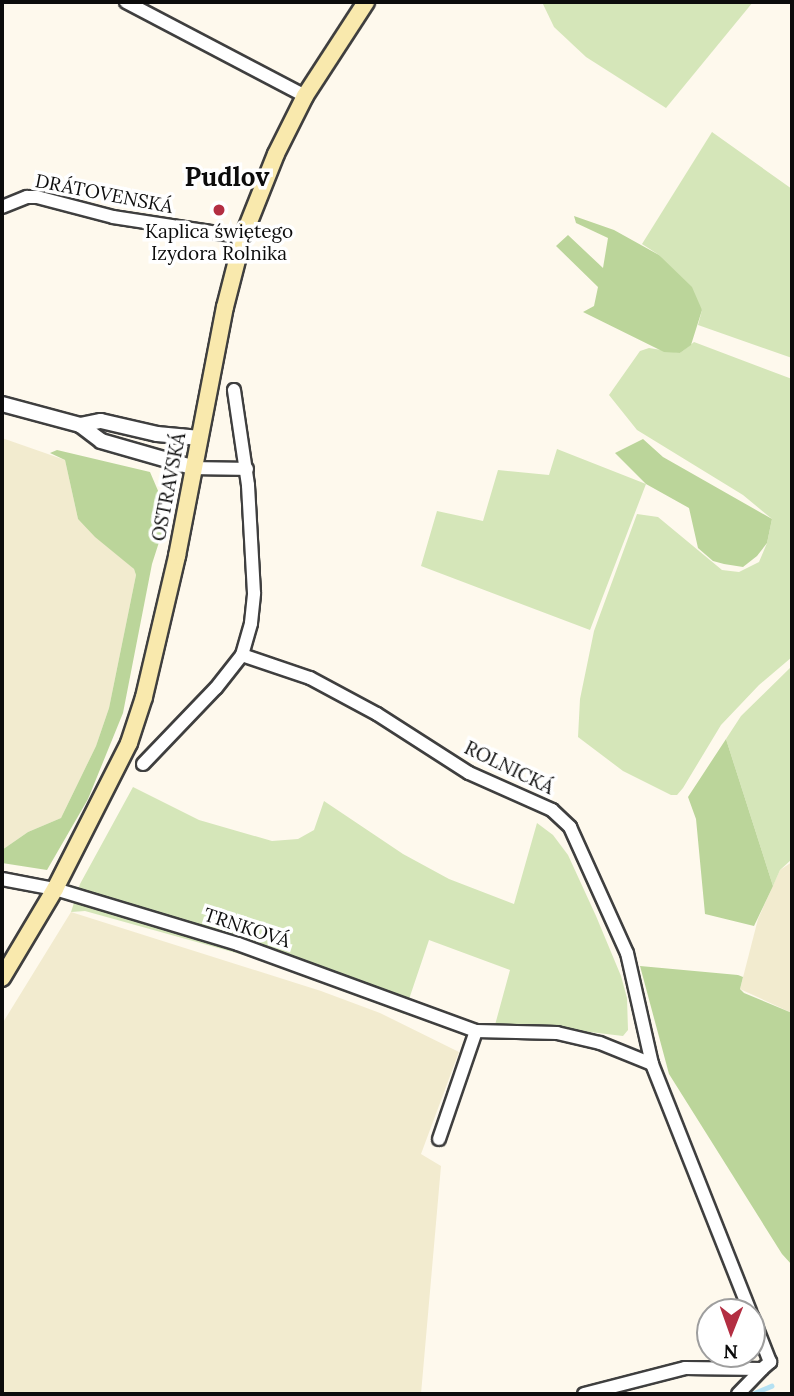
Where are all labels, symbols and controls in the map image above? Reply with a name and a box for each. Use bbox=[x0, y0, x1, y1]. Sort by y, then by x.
district label: Pudlov bbox=[185, 161, 269, 193]
street label: DRÁTOVENSKÁ bbox=[33, 169, 175, 219]
marker: Kaplica świętego Izydora Rolnika bbox=[211, 202, 227, 218]
place label: Kaplica świętego Izydora Rolnika bbox=[145, 221, 293, 265]
street label: OSTRAVSKÁ bbox=[147, 431, 191, 543]
street label: ROLNICKÁ bbox=[461, 737, 557, 799]
street label: TRNKOVÁ bbox=[201, 903, 293, 953]
north arrow bbox=[696, 1298, 766, 1368]
text: N bbox=[723, 1340, 738, 1364]

